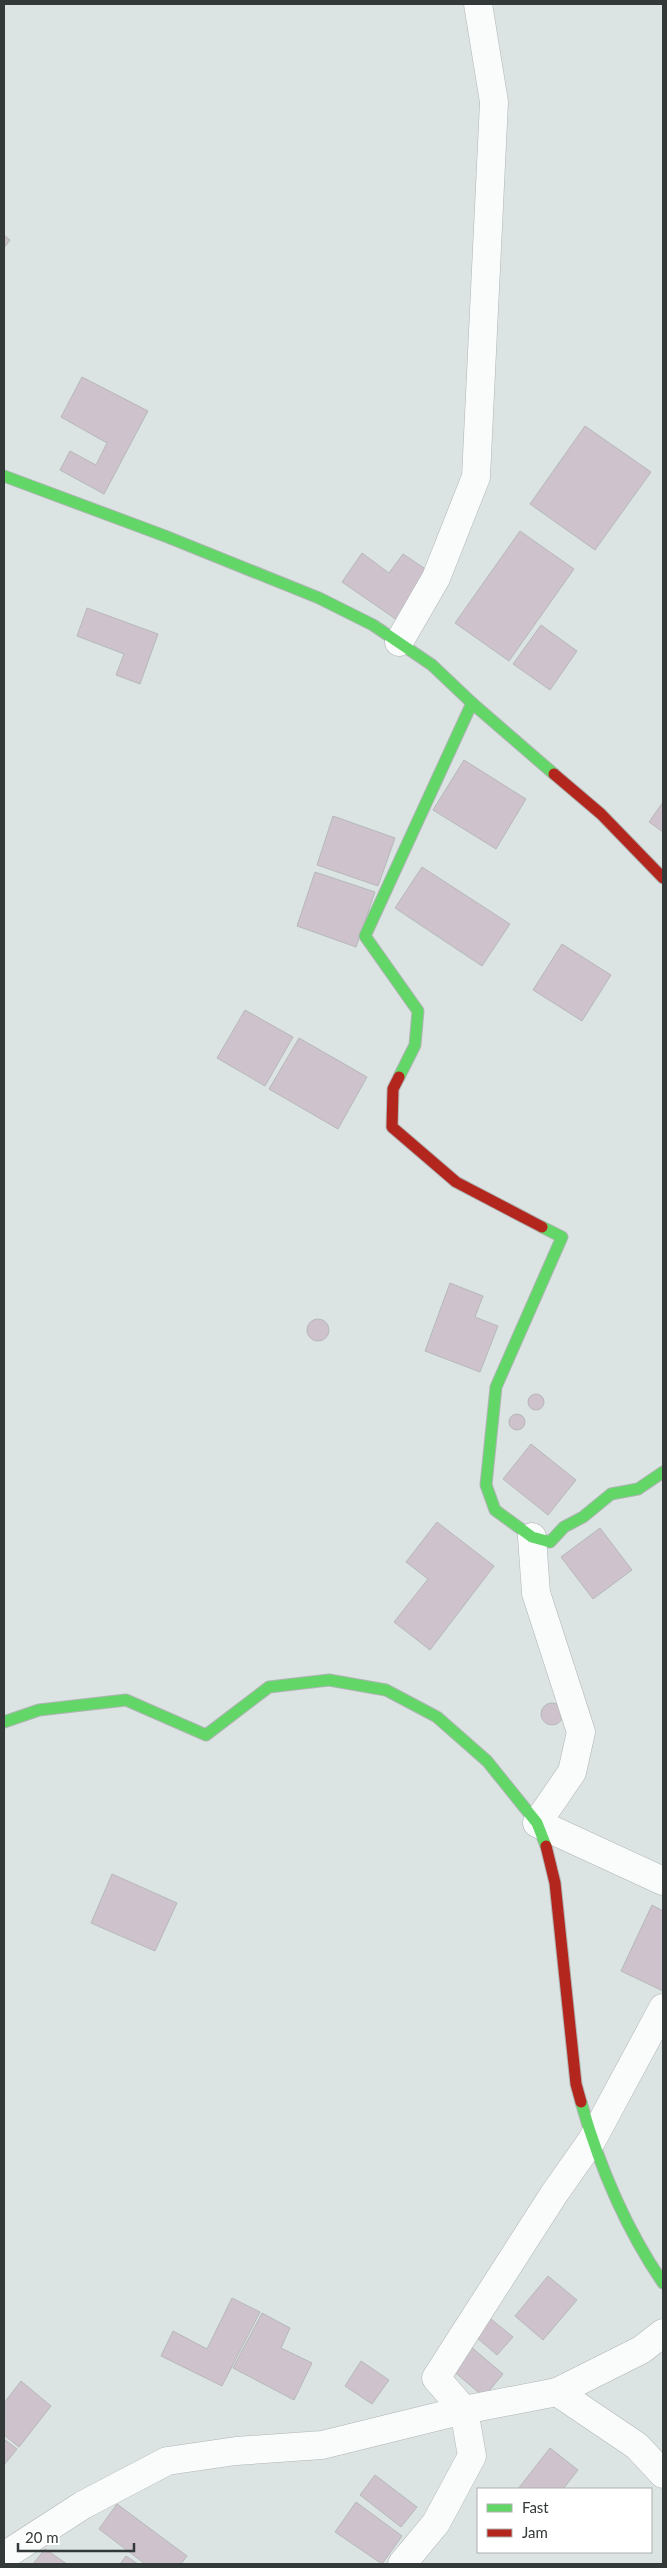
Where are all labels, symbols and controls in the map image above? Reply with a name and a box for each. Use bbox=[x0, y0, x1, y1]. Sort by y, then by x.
legend bbox=[477, 2488, 652, 2553]
text: Fast bbox=[522, 2498, 549, 2516]
scale bar bbox=[18, 2520, 134, 2552]
text: Jam bbox=[522, 2523, 548, 2541]
text: 20 m bbox=[25, 2528, 59, 2546]

